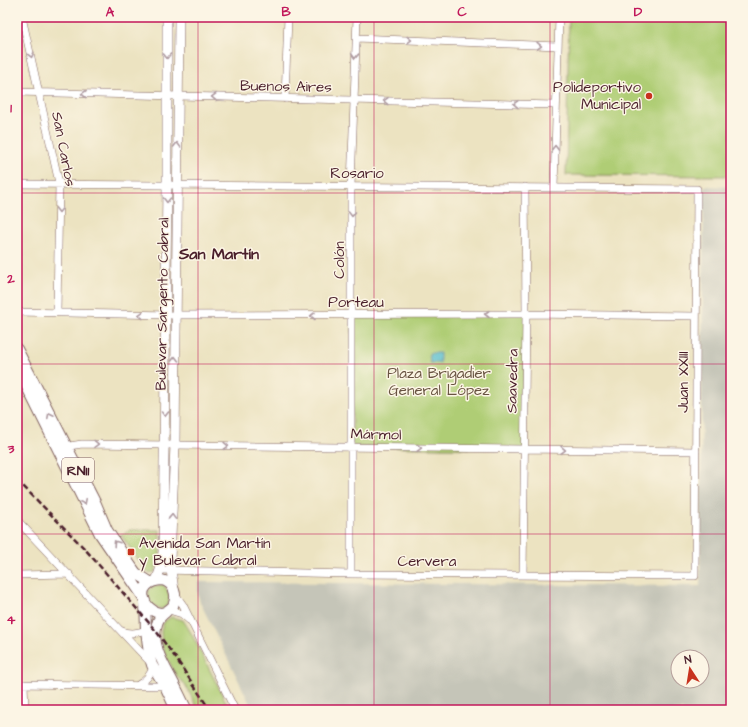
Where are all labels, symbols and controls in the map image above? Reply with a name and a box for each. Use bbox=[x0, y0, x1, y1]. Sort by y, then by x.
text: A bbox=[106, 3, 115, 21]
text: B bbox=[281, 3, 291, 21]
text: C bbox=[457, 3, 467, 21]
text: D bbox=[634, 3, 643, 21]
one-way arrow bbox=[406, 36, 412, 45]
one-way arrow bbox=[536, 41, 542, 50]
one-way arrow bbox=[26, 52, 34, 58]
one-way arrow bbox=[163, 53, 171, 59]
one-way arrow bbox=[351, 53, 360, 59]
street label: Buenos Aires bbox=[240, 75, 332, 98]
place label: Polideportivo Municipal bbox=[553, 77, 642, 115]
one-way arrow bbox=[81, 90, 87, 98]
marker: Polideportivo Municipal bbox=[644, 91, 654, 101]
one-way arrow bbox=[211, 93, 217, 102]
one-way arrow bbox=[383, 97, 389, 105]
text: 1 bbox=[10, 99, 12, 117]
one-way arrow bbox=[513, 100, 519, 108]
street label: San Carlos bbox=[46, 110, 81, 189]
one-way arrow bbox=[173, 142, 181, 148]
one-way arrow bbox=[551, 145, 559, 151]
street label: Rosario bbox=[330, 163, 384, 184]
one-way arrow bbox=[163, 197, 171, 203]
one-way arrow bbox=[55, 207, 63, 213]
one-way arrow bbox=[348, 211, 356, 217]
street label: Bulevar Sargento Cabral bbox=[150, 217, 176, 391]
street label: Colón bbox=[329, 241, 350, 279]
district label: San Martín bbox=[178, 243, 259, 265]
text: 2 bbox=[6, 270, 15, 288]
street label: Porteau bbox=[328, 292, 384, 313]
one-way arrow bbox=[484, 310, 490, 319]
one-way arrow bbox=[138, 311, 144, 319]
one-way arrow bbox=[310, 312, 316, 320]
street label: Saavedra bbox=[501, 348, 524, 413]
street label: Juan XXIII bbox=[673, 351, 694, 413]
one-way arrow bbox=[171, 356, 179, 362]
park label: Plaza Brigadier General López bbox=[387, 363, 491, 401]
one-way arrow bbox=[161, 411, 169, 417]
one-way arrow bbox=[47, 412, 55, 419]
street label: Mármol bbox=[350, 424, 402, 445]
text: 3 bbox=[7, 440, 15, 458]
one-way arrow bbox=[93, 440, 99, 448]
one-way arrow bbox=[223, 441, 229, 450]
one-way arrow bbox=[416, 444, 422, 452]
one-way arrow bbox=[560, 445, 566, 454]
road number: RN11 bbox=[62, 458, 94, 482]
one-way arrow bbox=[79, 498, 87, 505]
one-way arrow bbox=[168, 514, 176, 520]
place label: Avenida San Martín y Bulevar Cabral bbox=[139, 533, 271, 572]
one-way arrow bbox=[113, 540, 121, 547]
marker: Avenida San Martín y Bulevar Cabral bbox=[126, 547, 136, 557]
street label: Cervera bbox=[398, 551, 457, 572]
text: 4 bbox=[7, 611, 16, 629]
north arrow bbox=[670, 649, 710, 689]
text: N bbox=[683, 652, 693, 668]

